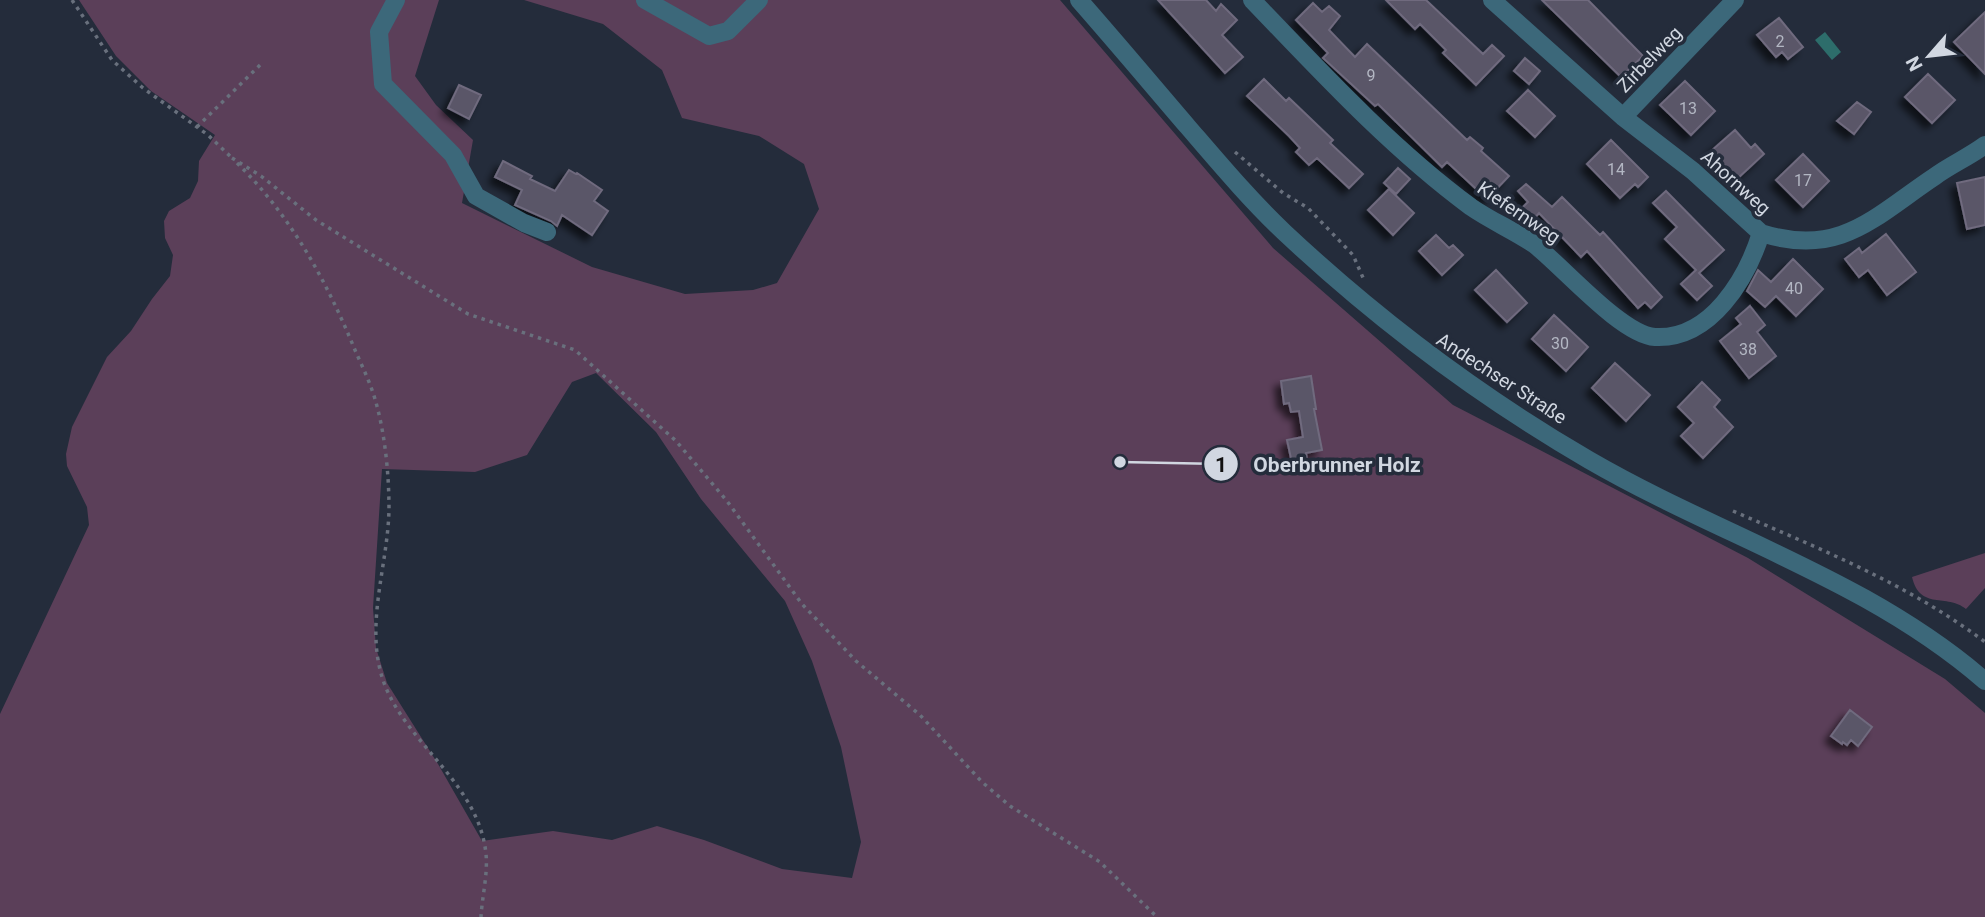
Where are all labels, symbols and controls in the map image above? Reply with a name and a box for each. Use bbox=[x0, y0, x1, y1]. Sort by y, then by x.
north arrow bbox=[1894, 21, 1964, 91]
street label: Zirbelweg bbox=[1612, 22, 1686, 97]
house number: 2 bbox=[1776, 32, 1785, 51]
text: N bbox=[1901, 52, 1928, 75]
house number: 9 bbox=[1367, 66, 1376, 85]
house number: 13 bbox=[1679, 99, 1697, 118]
street label: Ahornweg bbox=[1696, 145, 1775, 220]
house number: 14 bbox=[1607, 160, 1625, 179]
house number: 17 bbox=[1794, 171, 1812, 190]
street label: Kiefernweg bbox=[1473, 176, 1565, 249]
house number: 40 bbox=[1785, 279, 1803, 298]
street label: Andechser Straße bbox=[1432, 328, 1571, 429]
house number: 30 bbox=[1551, 334, 1569, 353]
house number: 38 bbox=[1739, 340, 1757, 359]
callout: Oberbrunner Holz bbox=[1204, 443, 1434, 485]
text: 1 bbox=[1215, 453, 1227, 477]
text: Oberbrunner Holz bbox=[1253, 453, 1421, 477]

